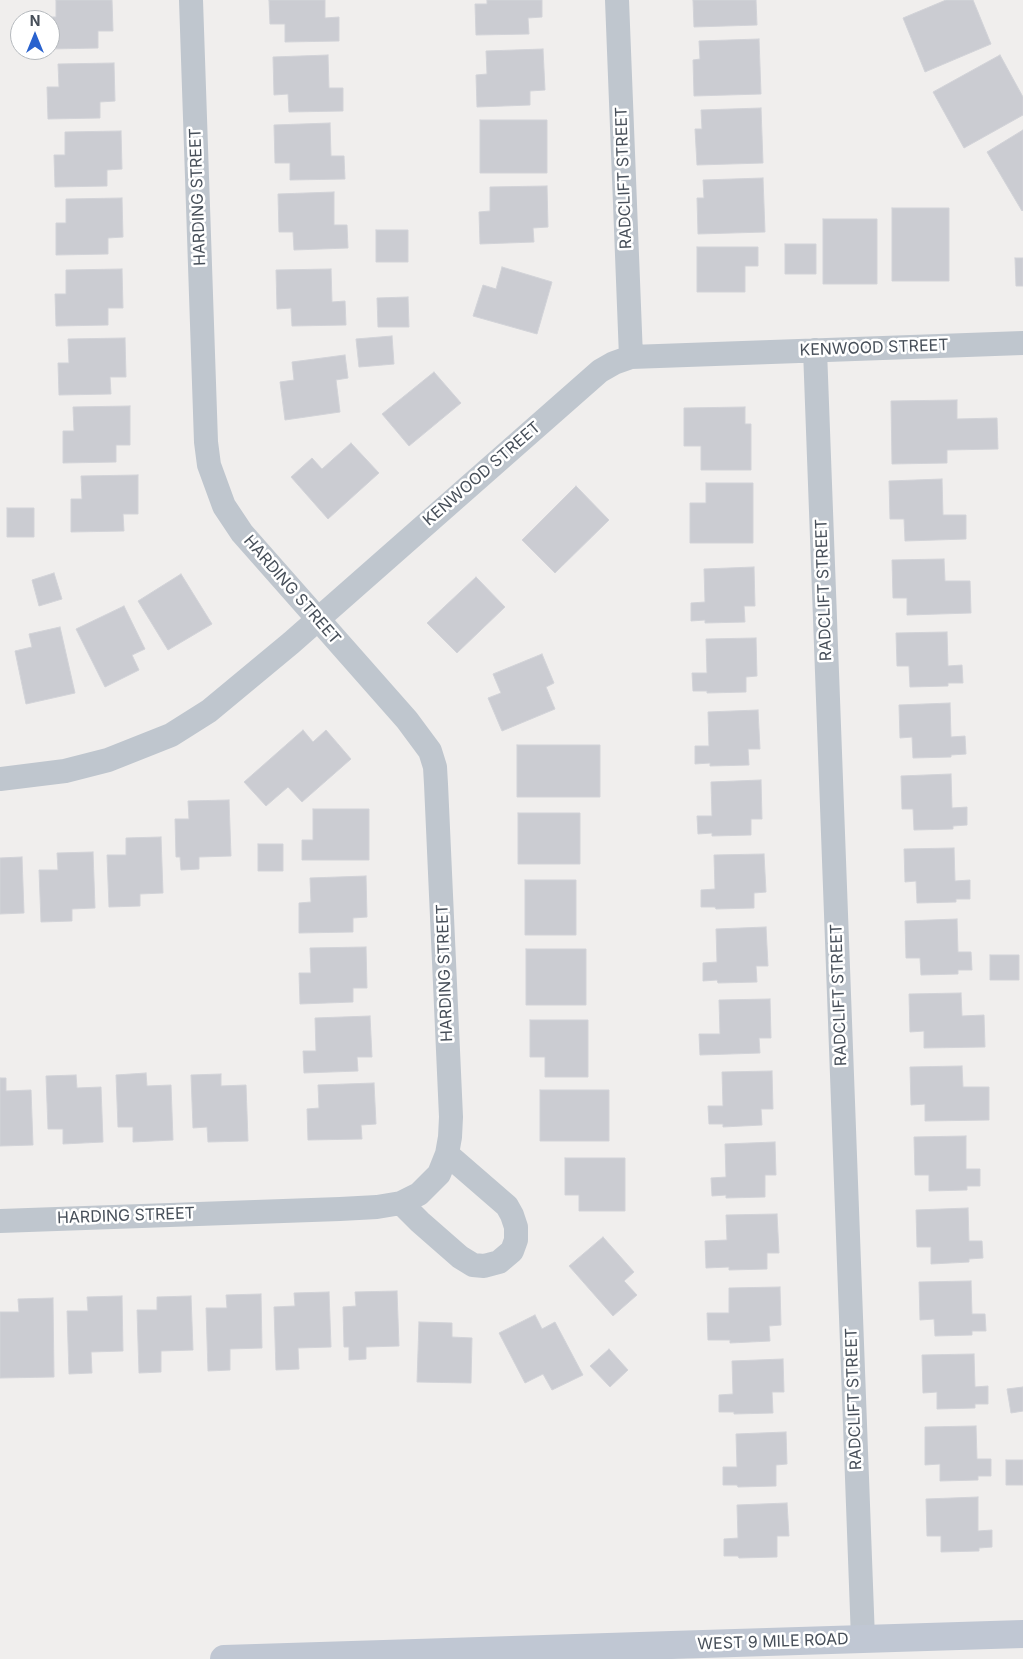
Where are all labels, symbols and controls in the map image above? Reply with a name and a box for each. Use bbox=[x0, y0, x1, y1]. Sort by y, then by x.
north arrow bbox=[10, 10, 60, 60]
text: N bbox=[30, 12, 40, 29]
street label: RADCLIFT STREET bbox=[612, 106, 636, 250]
street label: HARDING STREET bbox=[186, 128, 210, 266]
street label: KENWOOD STREET bbox=[799, 336, 949, 360]
street label: KENWOOD STREET bbox=[419, 418, 545, 530]
street label: RADCLIFT STREET bbox=[812, 518, 836, 662]
street label: HARDING STREET bbox=[239, 532, 345, 648]
street label: HARDING STREET bbox=[433, 904, 457, 1042]
street label: RADCLIFT STREET bbox=[827, 923, 851, 1067]
street label: HARDING STREET bbox=[57, 1204, 195, 1228]
street label: RADCLIFT STREET bbox=[842, 1327, 866, 1471]
street label: WEST 9 MILE ROAD bbox=[697, 1630, 849, 1654]

